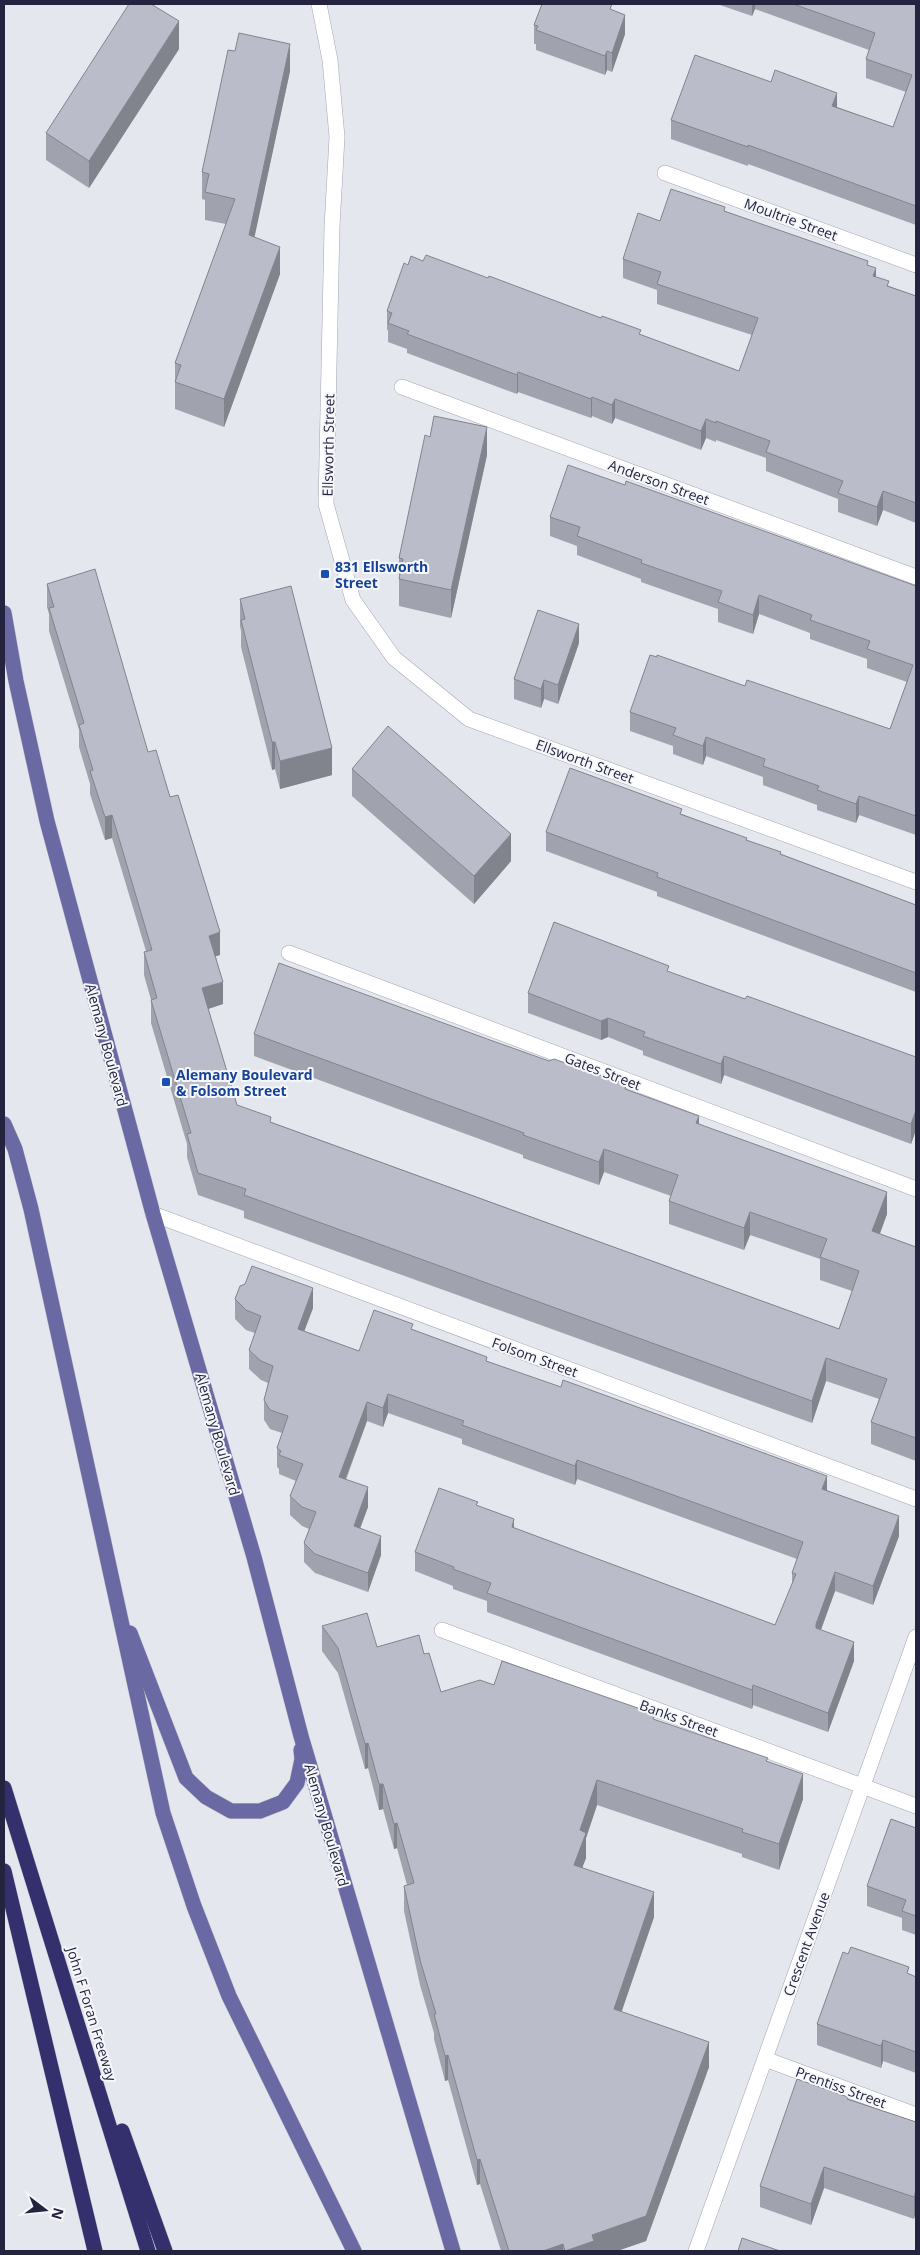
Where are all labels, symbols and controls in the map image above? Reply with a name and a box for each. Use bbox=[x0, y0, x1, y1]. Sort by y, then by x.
street label: Moultrie Street bbox=[742, 193, 840, 245]
street label: Ellsworth Street bbox=[318, 393, 338, 497]
street label: Anderson Street bbox=[606, 455, 712, 509]
place label: 831 Ellsworth Street bbox=[335, 557, 428, 592]
marker: 831 Ellsworth Street bbox=[319, 568, 331, 580]
street label: Ellsworth Street bbox=[533, 734, 637, 788]
street label: Alemany Boulevard bbox=[81, 981, 133, 1109]
street label: Gates Street bbox=[562, 1048, 644, 1094]
place label: Alemany Boulevard & Folsom Street bbox=[176, 1065, 313, 1100]
marker: Alemany Boulevard & Folsom Street bbox=[160, 1076, 172, 1088]
street label: Folsom Street bbox=[489, 1333, 581, 1381]
street label: Alemany Boulevard bbox=[191, 1370, 245, 1498]
street label: Banks Street bbox=[637, 1695, 721, 1741]
street label: Alemany Boulevard bbox=[300, 1761, 354, 1889]
street label: Crescent Avenue bbox=[778, 1889, 834, 1999]
street label: John F Foran Freeway bbox=[62, 1943, 122, 2084]
street label: Prentiss Street bbox=[793, 2062, 889, 2112]
north arrow bbox=[20, 2185, 70, 2235]
text: N bbox=[47, 2206, 69, 2222]

